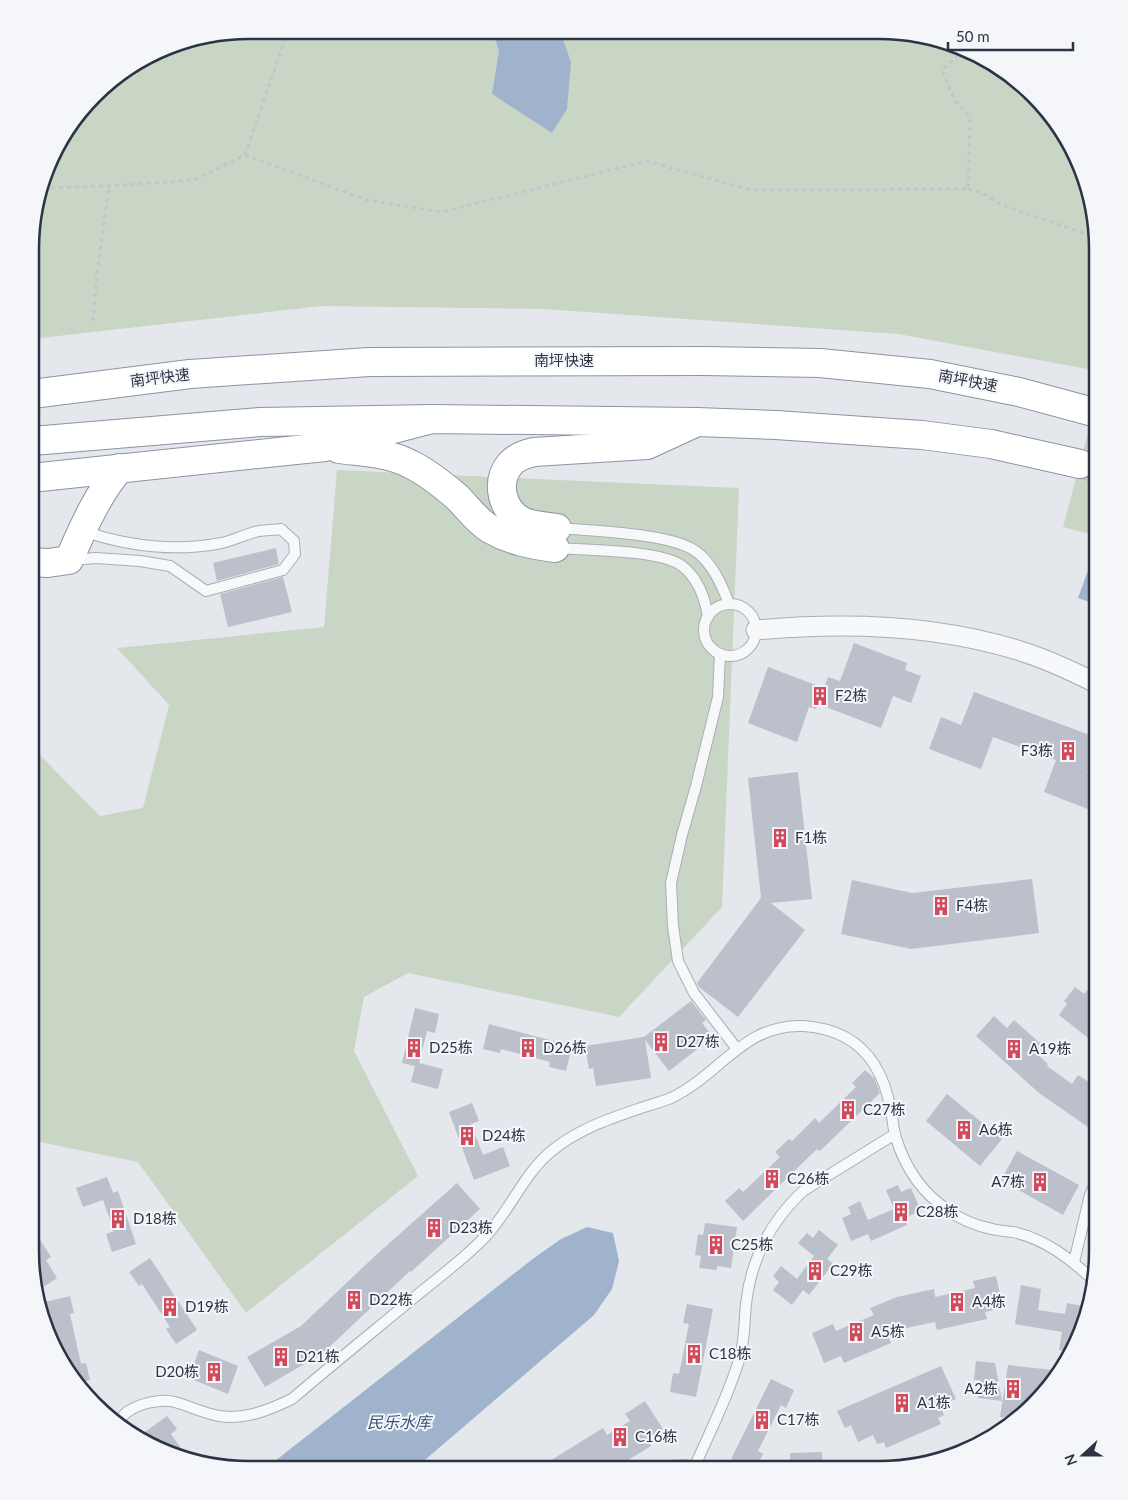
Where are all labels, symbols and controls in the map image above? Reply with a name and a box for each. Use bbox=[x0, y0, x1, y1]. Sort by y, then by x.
scale bar bbox=[948, 20, 1073, 52]
text: 50 m bbox=[956, 27, 990, 45]
street label: 南坪快速 bbox=[534, 351, 594, 369]
street label: 南坪快速 bbox=[129, 364, 191, 390]
street label: 南坪快速 bbox=[937, 365, 999, 395]
building icon: F2栋 bbox=[809, 685, 831, 707]
place label: F2栋 bbox=[835, 686, 867, 704]
building icon: F3栋 bbox=[1057, 740, 1079, 762]
place label: F3栋 bbox=[1021, 741, 1053, 759]
building icon: F1栋 bbox=[769, 827, 791, 849]
place label: F1栋 bbox=[795, 828, 827, 846]
building icon: F4栋 bbox=[930, 895, 952, 917]
place label: F4栋 bbox=[956, 896, 988, 914]
building icon: D27栋 bbox=[650, 1031, 672, 1053]
place label: D27栋 bbox=[676, 1032, 720, 1050]
building icon: D25栋 bbox=[403, 1037, 425, 1059]
building icon: D26栋 bbox=[517, 1037, 539, 1059]
place label: D25栋 bbox=[429, 1038, 473, 1056]
place label: D26栋 bbox=[543, 1038, 587, 1056]
building icon: A19栋 bbox=[1003, 1038, 1025, 1060]
place label: A19栋 bbox=[1029, 1039, 1072, 1057]
building icon: C27栋 bbox=[837, 1099, 859, 1121]
place label: C27栋 bbox=[863, 1100, 905, 1118]
building icon: A6栋 bbox=[953, 1119, 975, 1141]
place label: A6栋 bbox=[979, 1120, 1013, 1138]
building icon: D24栋 bbox=[456, 1125, 478, 1147]
place label: D24栋 bbox=[482, 1126, 526, 1144]
building icon: C26栋 bbox=[761, 1168, 783, 1190]
place label: C26栋 bbox=[787, 1169, 829, 1187]
building icon: A7栋 bbox=[1029, 1171, 1051, 1193]
place label: A7栋 bbox=[991, 1172, 1025, 1190]
building icon: C28栋 bbox=[890, 1201, 912, 1223]
place label: C28栋 bbox=[916, 1202, 958, 1220]
building icon: D18栋 bbox=[107, 1208, 129, 1230]
place label: D18栋 bbox=[133, 1209, 177, 1227]
building icon: D23栋 bbox=[423, 1217, 445, 1239]
place label: D23栋 bbox=[449, 1218, 493, 1236]
building icon: C25栋 bbox=[705, 1234, 727, 1256]
place label: C25栋 bbox=[731, 1235, 773, 1253]
building icon: C29栋 bbox=[804, 1260, 826, 1282]
place label: C29栋 bbox=[830, 1261, 872, 1279]
building icon: D22栋 bbox=[343, 1289, 365, 1311]
place label: D22栋 bbox=[369, 1290, 413, 1308]
building icon: A4栋 bbox=[946, 1291, 968, 1313]
place label: A4栋 bbox=[972, 1292, 1006, 1310]
building icon: D19栋 bbox=[159, 1296, 181, 1318]
place label: D19栋 bbox=[185, 1297, 229, 1315]
building icon: A5栋 bbox=[845, 1321, 867, 1343]
place label: A5栋 bbox=[871, 1322, 905, 1340]
building icon: C18栋 bbox=[683, 1343, 705, 1365]
place label: C18栋 bbox=[709, 1344, 751, 1362]
building icon: D21栋 bbox=[270, 1346, 292, 1368]
place label: D21栋 bbox=[296, 1347, 340, 1365]
building icon: D20栋 bbox=[203, 1361, 225, 1383]
place label: D20栋 bbox=[155, 1362, 199, 1380]
building icon: A2栋 bbox=[1002, 1378, 1024, 1400]
place label: A2栋 bbox=[964, 1379, 998, 1397]
building icon: A1栋 bbox=[891, 1392, 913, 1414]
place label: A1栋 bbox=[917, 1393, 951, 1411]
building icon: C17栋 bbox=[751, 1409, 773, 1431]
place label: C17栋 bbox=[777, 1410, 819, 1428]
water label: 民乐水库 bbox=[367, 1412, 434, 1431]
building icon: C16栋 bbox=[609, 1426, 631, 1448]
place label: C16栋 bbox=[635, 1427, 677, 1445]
north arrow bbox=[1058, 1430, 1108, 1480]
text: N bbox=[1061, 1452, 1080, 1468]

